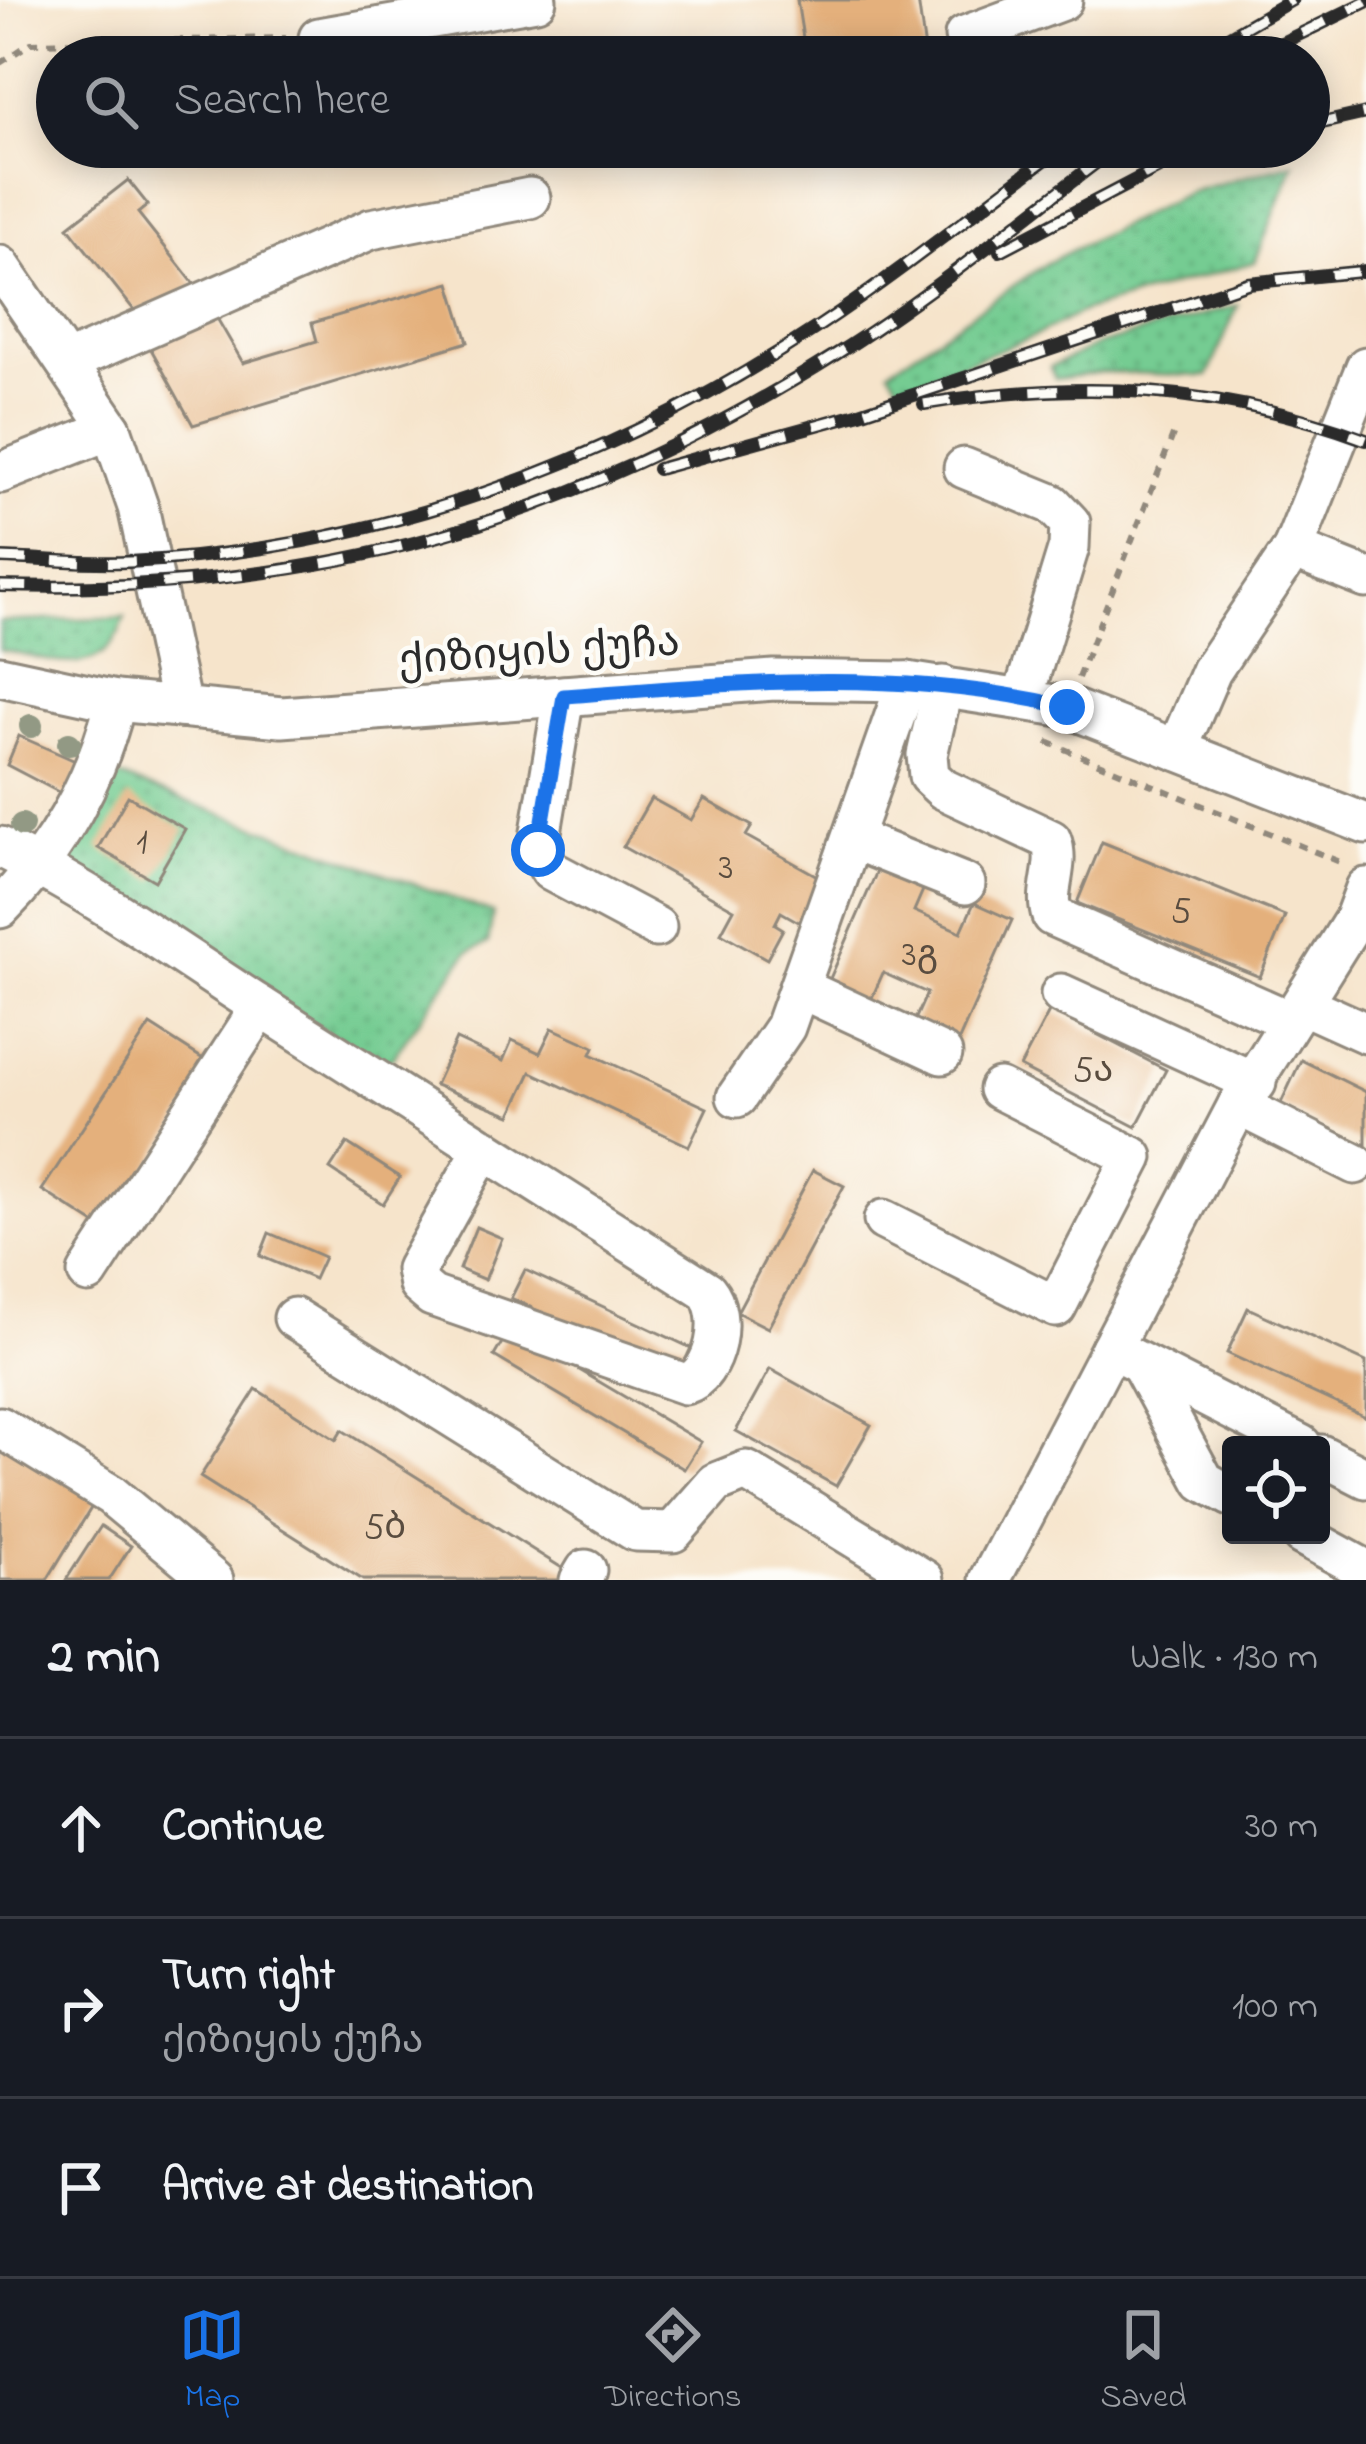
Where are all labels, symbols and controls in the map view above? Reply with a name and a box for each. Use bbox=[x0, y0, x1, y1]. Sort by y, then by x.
search box bbox=[36, 36, 1330, 168]
icon: search bbox=[78, 69, 144, 135]
text: Search here bbox=[174, 69, 390, 135]
street label: ქიზიყის ქუჩა bbox=[397, 613, 682, 694]
route end bbox=[1040, 680, 1094, 734]
house number: 1 bbox=[136, 817, 148, 870]
route start bbox=[511, 823, 565, 877]
house number: 3 bbox=[719, 843, 733, 896]
house number: 5 bbox=[1171, 887, 1191, 940]
house number: 3გ bbox=[902, 930, 938, 983]
house number: 5ა bbox=[1073, 1046, 1113, 1099]
map controls bbox=[1222, 1436, 1330, 1544]
button: locate bbox=[1222, 1436, 1330, 1544]
house number: 5ბ bbox=[364, 1503, 406, 1556]
text: 2 min bbox=[48, 1621, 160, 1696]
text: Walk · 130 m bbox=[1130, 1630, 1318, 1687]
icon: ahead bbox=[48, 1795, 114, 1861]
text: Continue bbox=[162, 1795, 323, 1861]
text: 30 m bbox=[1245, 1799, 1318, 1856]
text: Turn right bbox=[162, 1944, 335, 2010]
icon: right bbox=[48, 1975, 114, 2041]
text: 100 m bbox=[1232, 1979, 1318, 2036]
text: ქიზიყის ქუჩა bbox=[162, 2014, 424, 2071]
icon: arrive bbox=[48, 2155, 114, 2221]
text: Arrive at destination bbox=[162, 2155, 533, 2221]
tab: Map bbox=[179, 2302, 245, 2422]
tab: Directions bbox=[604, 2302, 742, 2422]
tab: Saved bbox=[1100, 2302, 1187, 2422]

